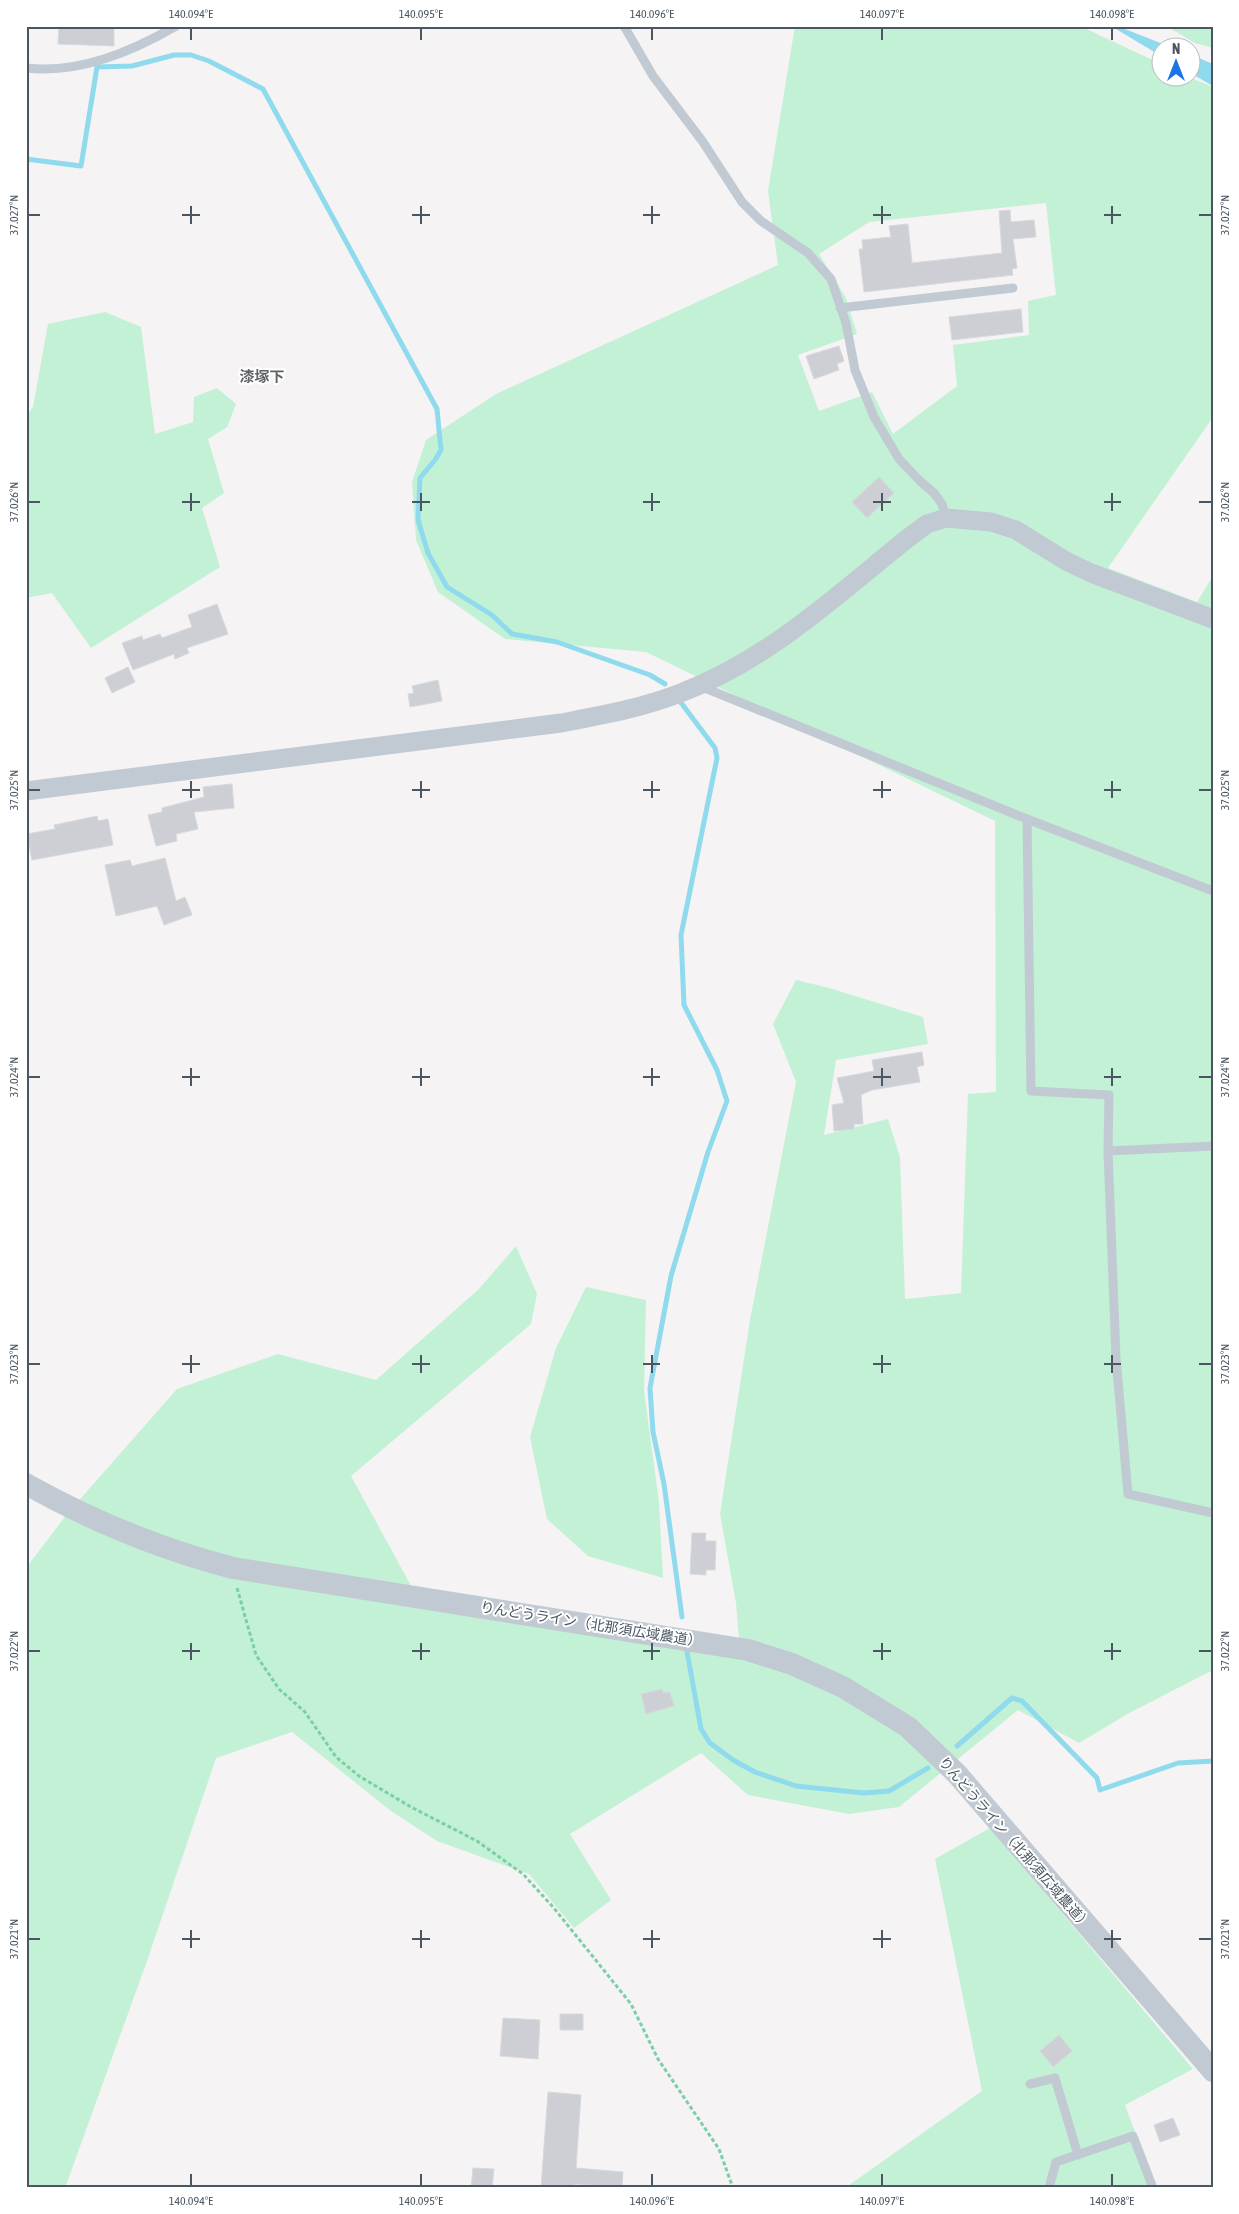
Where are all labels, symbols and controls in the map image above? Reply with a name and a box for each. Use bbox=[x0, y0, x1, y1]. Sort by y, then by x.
text: 140.094°E bbox=[169, 7, 213, 21]
text: 140.095°E bbox=[399, 7, 443, 21]
text: 140.096°E bbox=[630, 7, 674, 21]
text: 140.097°E bbox=[860, 7, 904, 21]
text: 140.098°E bbox=[1090, 7, 1134, 21]
north arrow bbox=[1152, 38, 1202, 88]
text: N bbox=[1172, 41, 1180, 57]
text: 37.027°N bbox=[7, 195, 21, 235]
text: 37.027°N bbox=[1218, 195, 1232, 235]
district label: 漆塚下 bbox=[239, 368, 285, 385]
text: 37.026°N bbox=[7, 482, 21, 522]
text: 37.026°N bbox=[1218, 482, 1232, 522]
text: 37.025°N bbox=[7, 770, 21, 810]
text: 37.025°N bbox=[1218, 770, 1232, 810]
text: 37.024°N bbox=[7, 1057, 21, 1097]
text: 37.024°N bbox=[1218, 1057, 1232, 1097]
text: 37.023°N bbox=[7, 1344, 21, 1384]
text: 37.023°N bbox=[1218, 1344, 1232, 1384]
street label: りんどうライン（北那須広域農道） bbox=[479, 1599, 703, 1649]
text: 37.022°N bbox=[7, 1631, 21, 1671]
text: 37.022°N bbox=[1218, 1631, 1232, 1671]
street label: りんどうライン（北那須広域農道） bbox=[936, 1753, 1094, 1933]
text: 37.021°N bbox=[7, 1919, 21, 1959]
text: 37.021°N bbox=[1218, 1919, 1232, 1959]
text: 140.094°E bbox=[169, 2194, 213, 2208]
text: 140.095°E bbox=[399, 2194, 443, 2208]
text: 140.096°E bbox=[630, 2194, 674, 2208]
text: 140.097°E bbox=[860, 2194, 904, 2208]
text: 140.098°E bbox=[1090, 2194, 1134, 2208]

